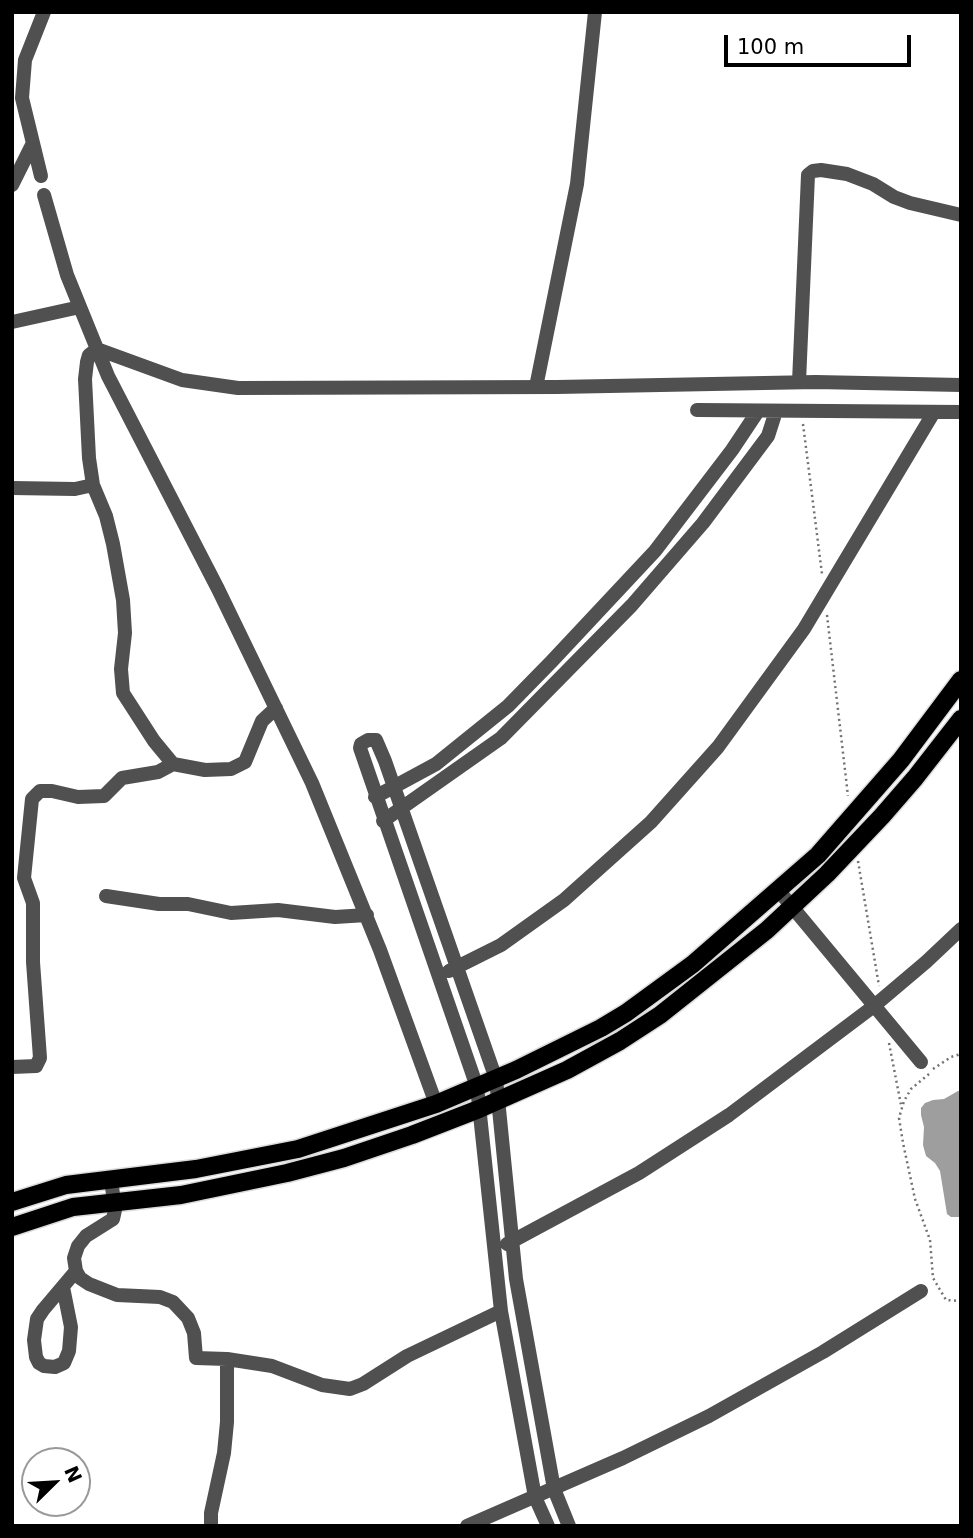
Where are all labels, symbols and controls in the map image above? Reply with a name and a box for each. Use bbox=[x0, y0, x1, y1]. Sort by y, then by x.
scale bar bbox=[728, 21, 915, 65]
text: 100 m bbox=[737, 35, 804, 59]
north arrow bbox=[21, 1447, 91, 1517]
text: N bbox=[60, 1463, 87, 1486]

